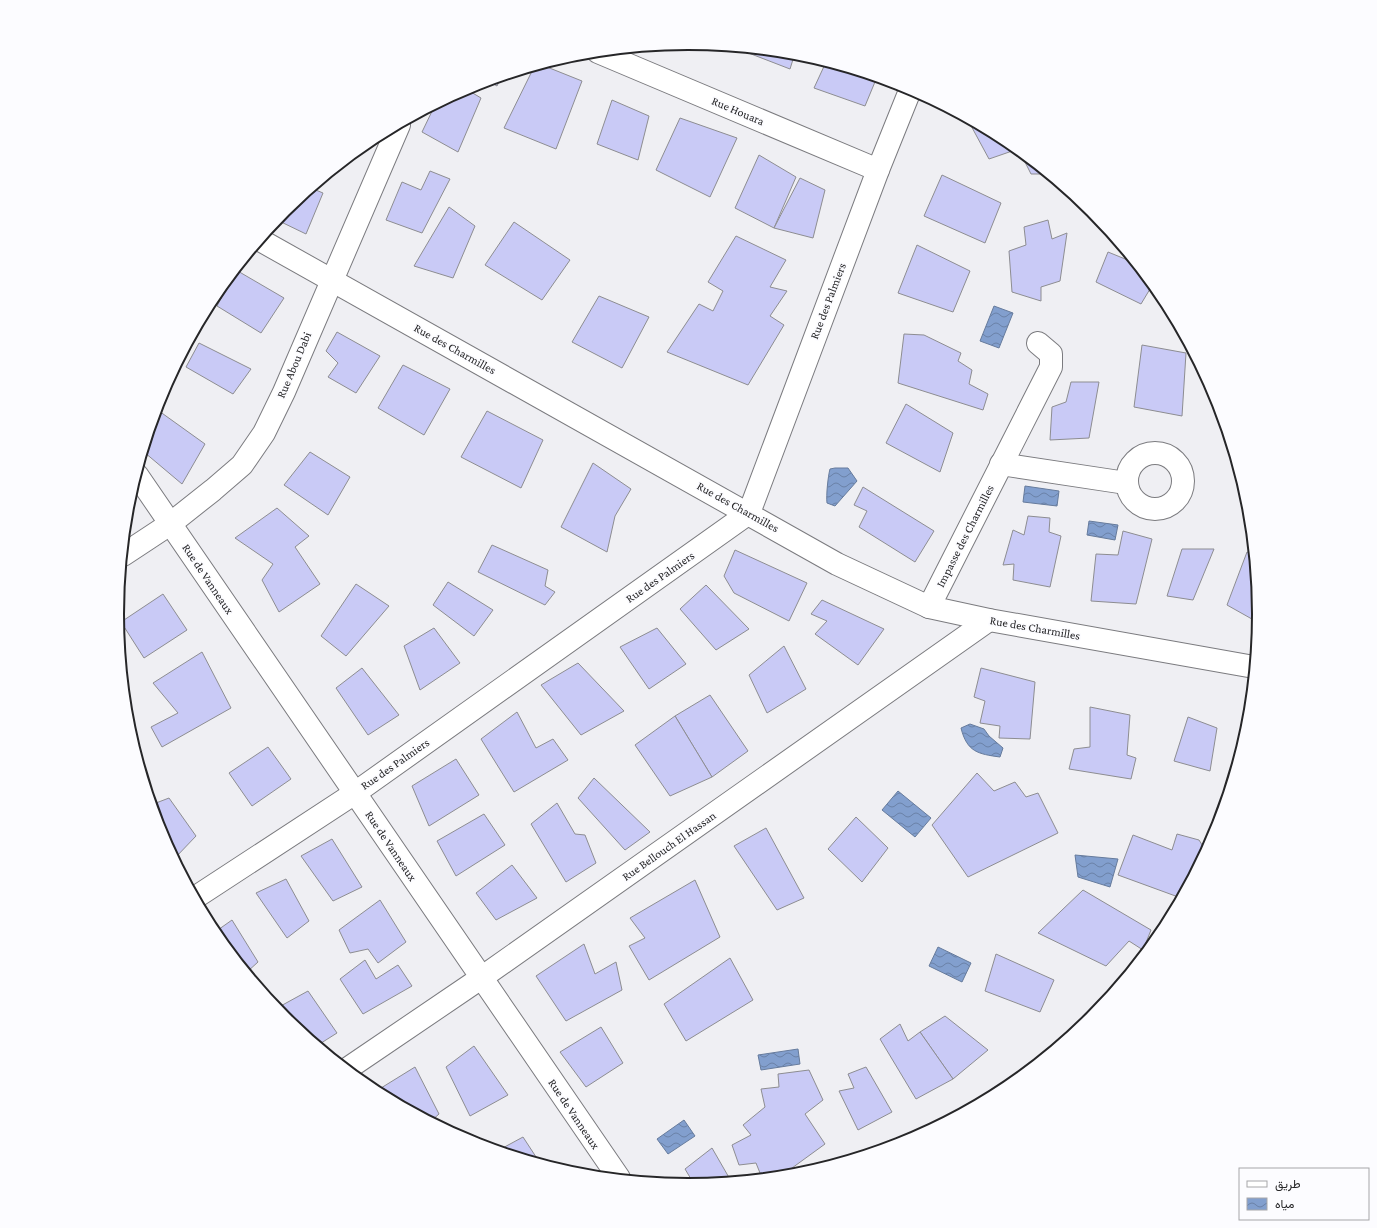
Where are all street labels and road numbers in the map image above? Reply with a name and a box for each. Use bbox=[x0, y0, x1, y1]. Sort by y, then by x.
street label: Rue Houara bbox=[710, 94, 767, 129]
street label: Rue des Palmiers bbox=[807, 261, 849, 341]
street label: Rue des Charmilles bbox=[412, 321, 499, 377]
street label: Rue Abou Dabi bbox=[274, 330, 314, 400]
street label: Rue des Charmilles bbox=[695, 479, 782, 535]
street label: Impasse des Charmilles bbox=[933, 482, 997, 590]
street label: Rue de Vanneaux bbox=[179, 541, 237, 617]
street label: Rue des Palmiers bbox=[623, 548, 697, 606]
street label: Rue des Charmilles bbox=[989, 613, 1081, 643]
street label: Rue des Palmiers bbox=[358, 735, 432, 793]
street label: Rue de Vanneaux bbox=[362, 808, 420, 884]
street label: Rue Bellouch El Hassan bbox=[619, 808, 719, 884]
street label: Rue de Vanneaux bbox=[545, 1076, 603, 1152]

